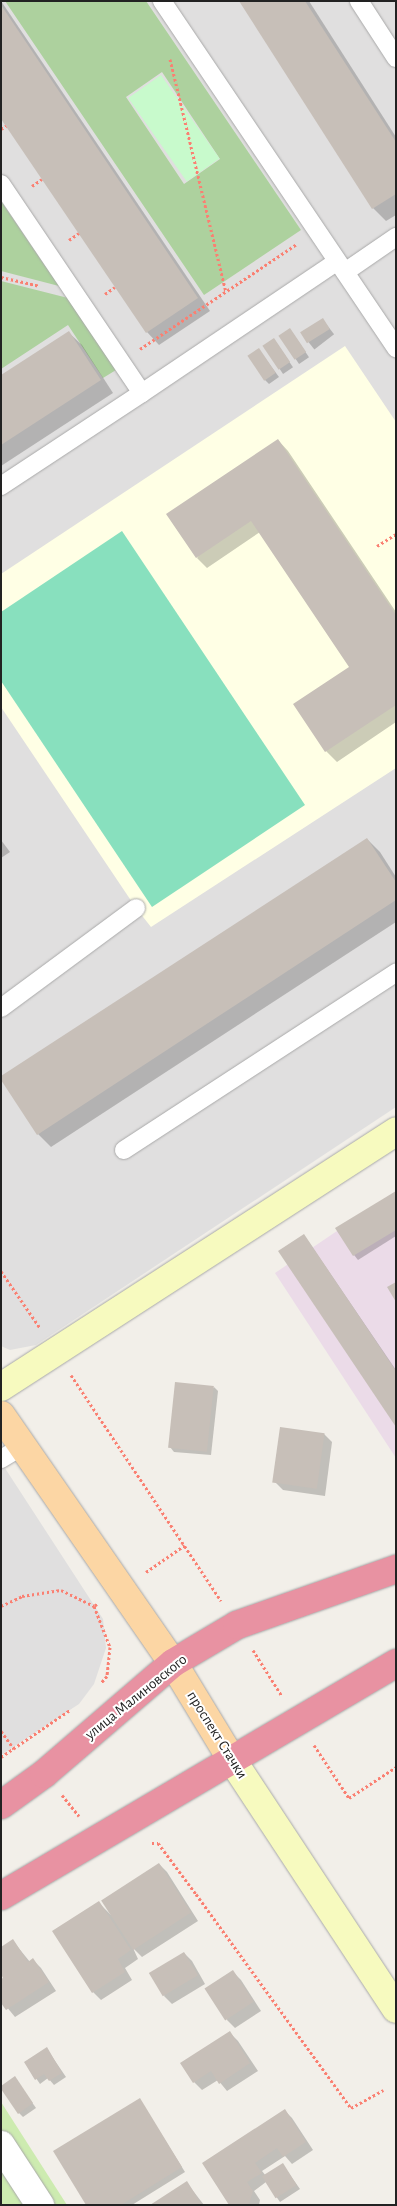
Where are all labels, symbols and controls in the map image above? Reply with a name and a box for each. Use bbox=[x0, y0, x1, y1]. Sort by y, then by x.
street label: улица Малиновского bbox=[81, 1650, 191, 1744]
street label: проспект Стачки bbox=[183, 1688, 251, 1782]

